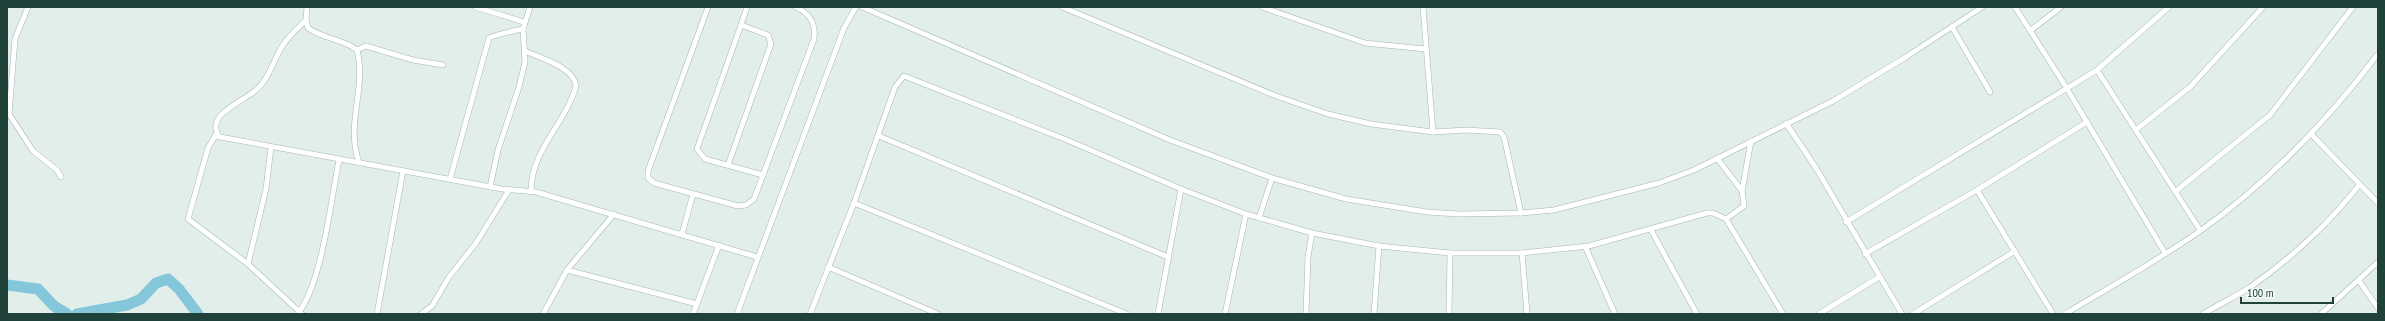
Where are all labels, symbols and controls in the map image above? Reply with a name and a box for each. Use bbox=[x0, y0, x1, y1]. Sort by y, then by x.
scale bar bbox=[2241, 279, 2333, 305]
text: 100 m bbox=[2247, 285, 2274, 300]

